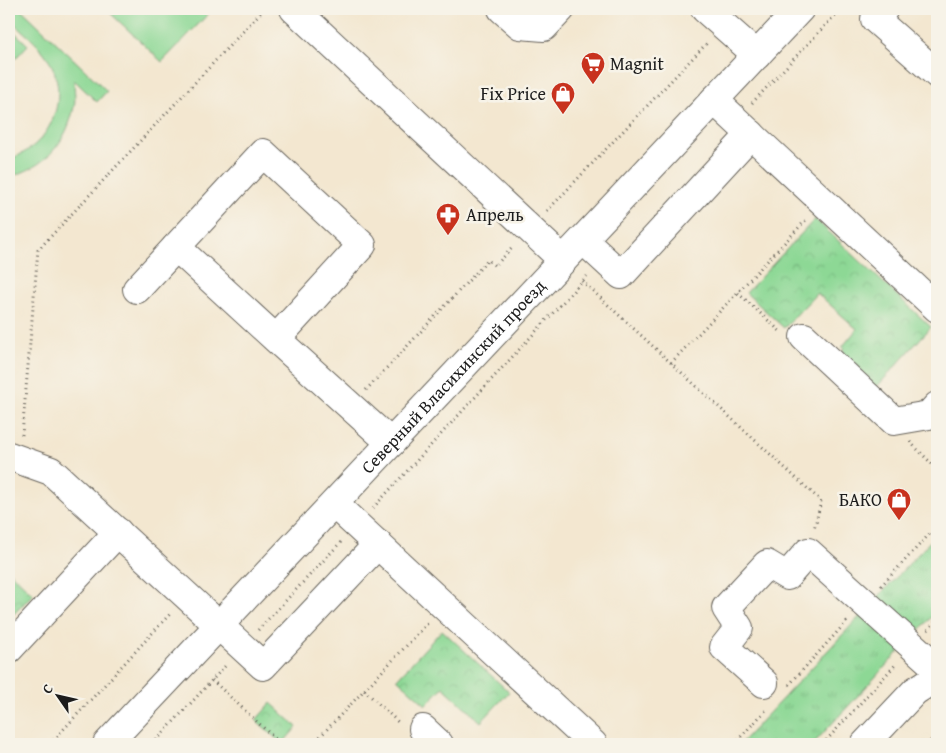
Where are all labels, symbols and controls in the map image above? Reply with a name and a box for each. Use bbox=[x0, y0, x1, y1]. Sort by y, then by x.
place label: Magnit bbox=[610, 50, 664, 77]
supermarket icon: Magnit bbox=[580, 51, 606, 85]
place label: Fix Price bbox=[480, 80, 546, 107]
shop icon: Fix Price bbox=[550, 81, 576, 115]
place label: Апрель bbox=[466, 201, 524, 228]
pharmacy icon: Апрель bbox=[435, 202, 461, 236]
street label: Северный Власихинский проезд bbox=[355, 273, 552, 480]
place label: БАКО bbox=[839, 486, 882, 513]
shop icon: БАКО bbox=[886, 487, 912, 521]
north arrow bbox=[32, 670, 82, 720]
text: С bbox=[37, 680, 58, 698]

